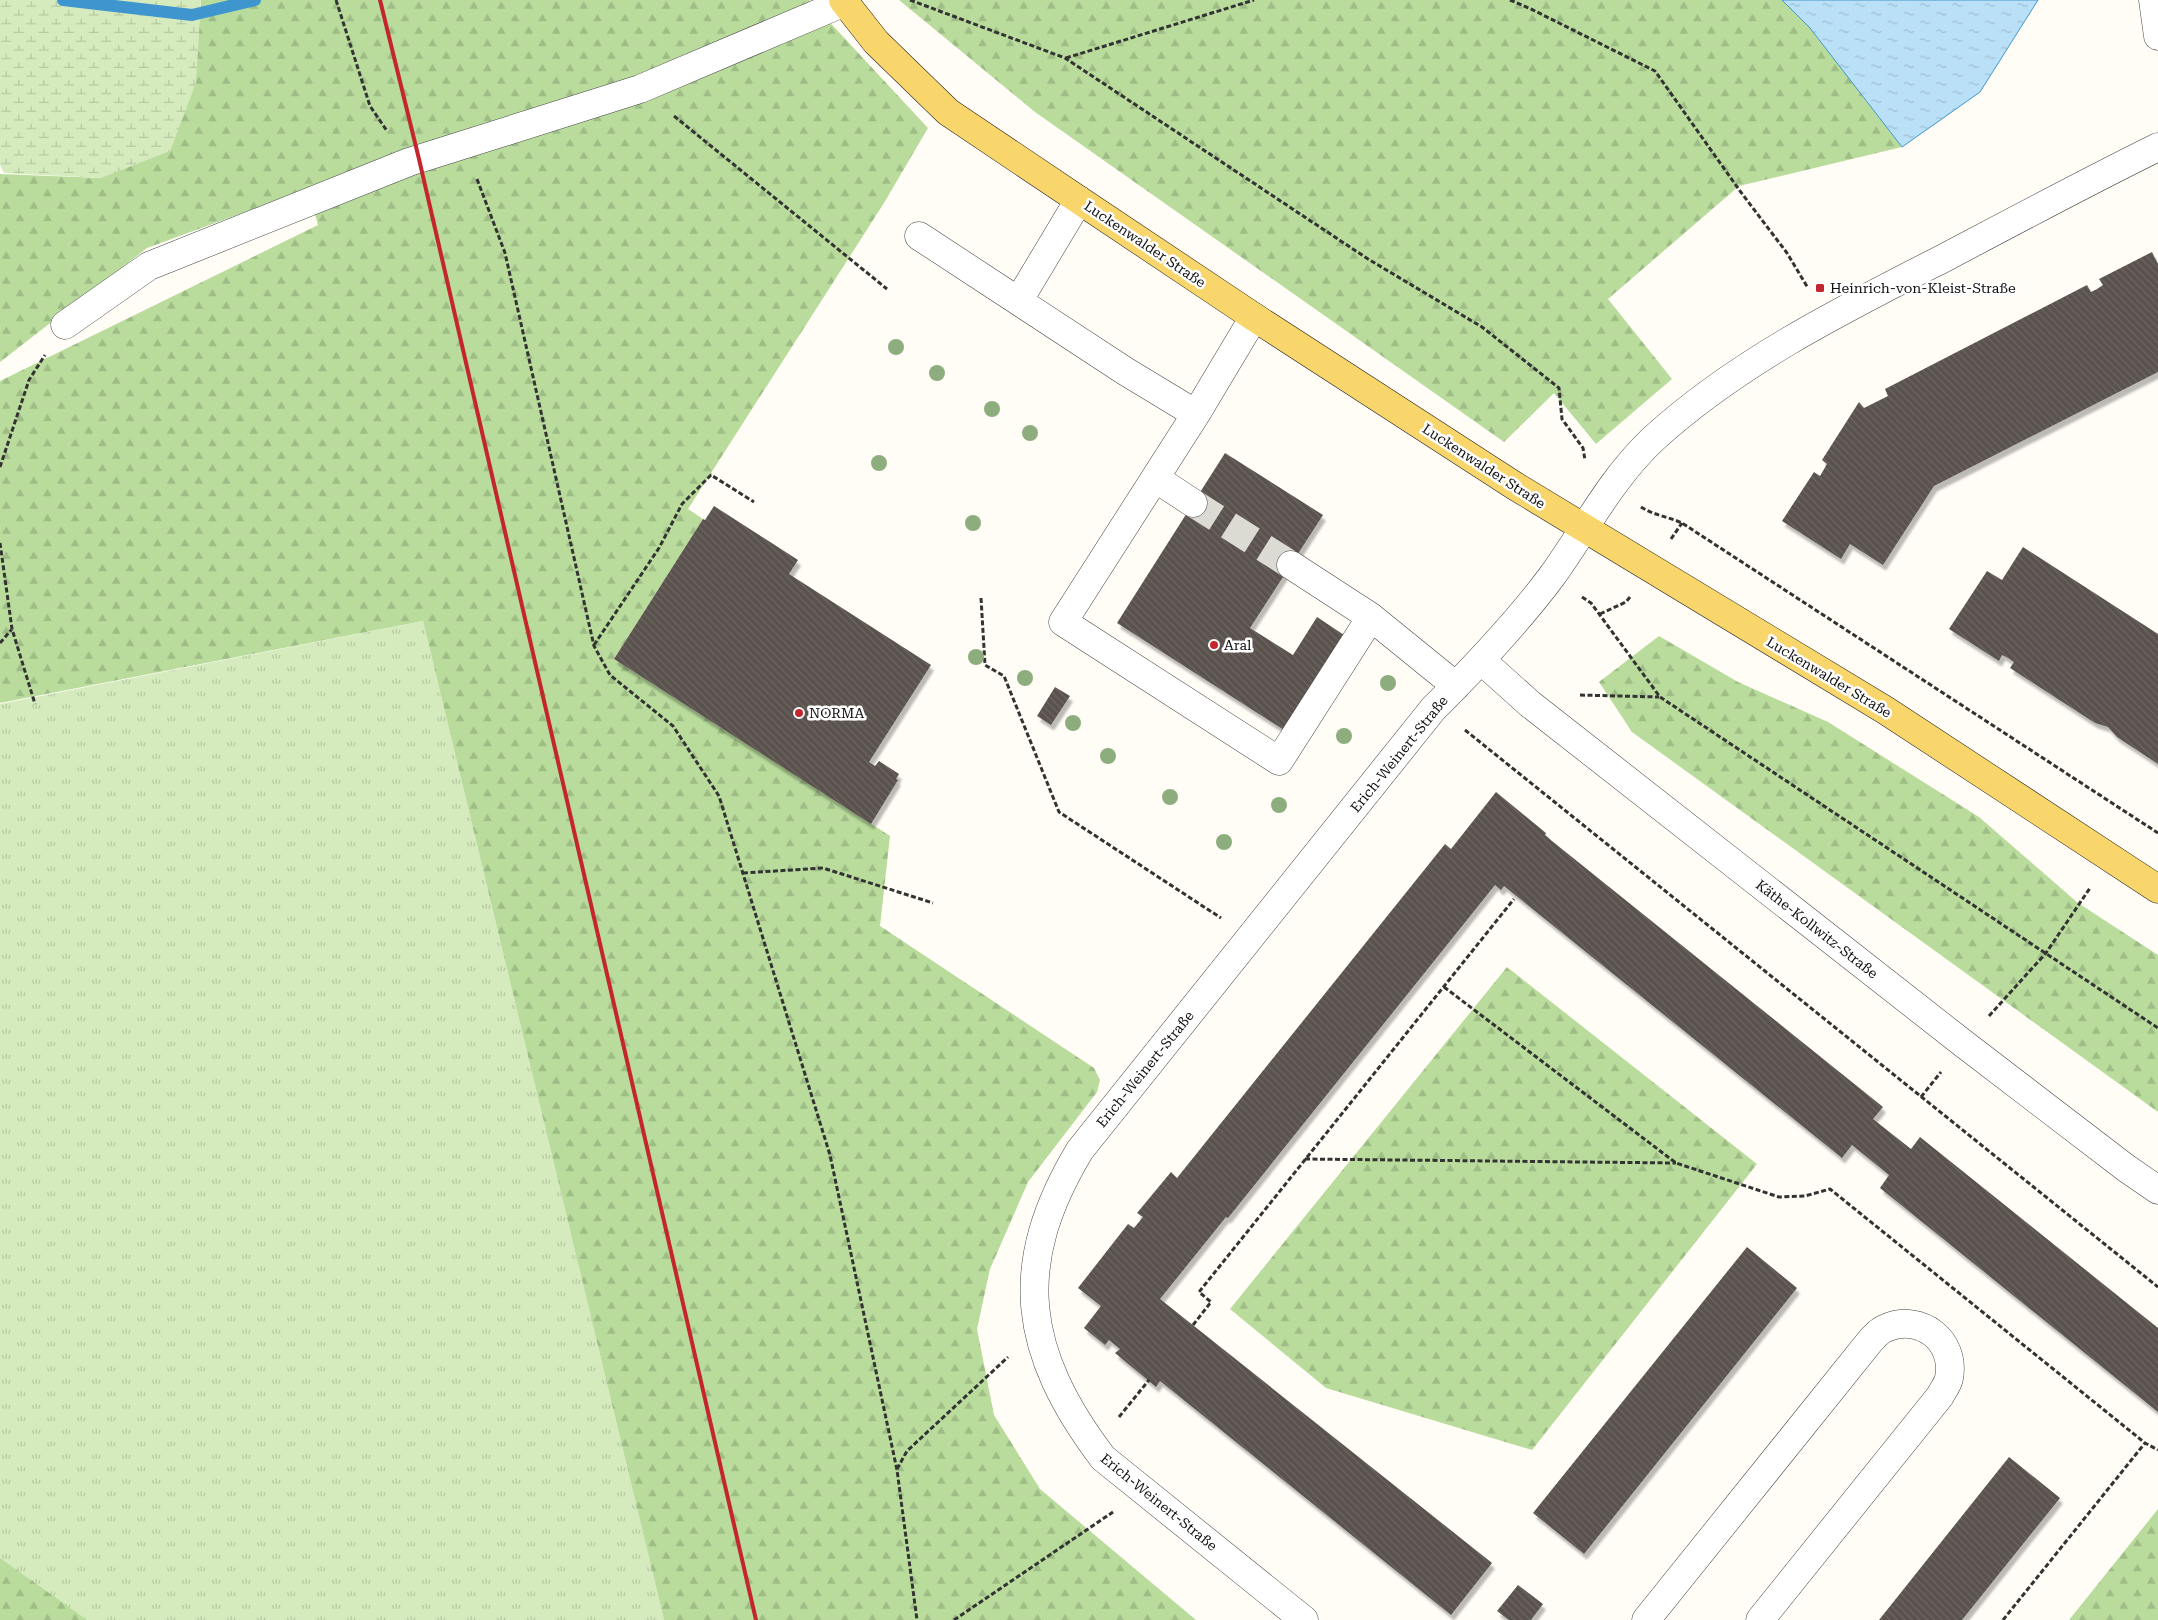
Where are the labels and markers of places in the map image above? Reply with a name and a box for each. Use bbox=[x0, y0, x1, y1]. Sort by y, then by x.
place label: Heinrich-von-Kleist-Straße bbox=[1830, 280, 2016, 296]
marker: Heinrich-von-Kleist-Straße bbox=[1814, 282, 1826, 294]
place label: Aral bbox=[1224, 637, 1252, 653]
marker: Aral bbox=[1208, 639, 1220, 651]
place label: NORMA bbox=[809, 705, 864, 721]
marker: NORMA bbox=[793, 707, 805, 719]

